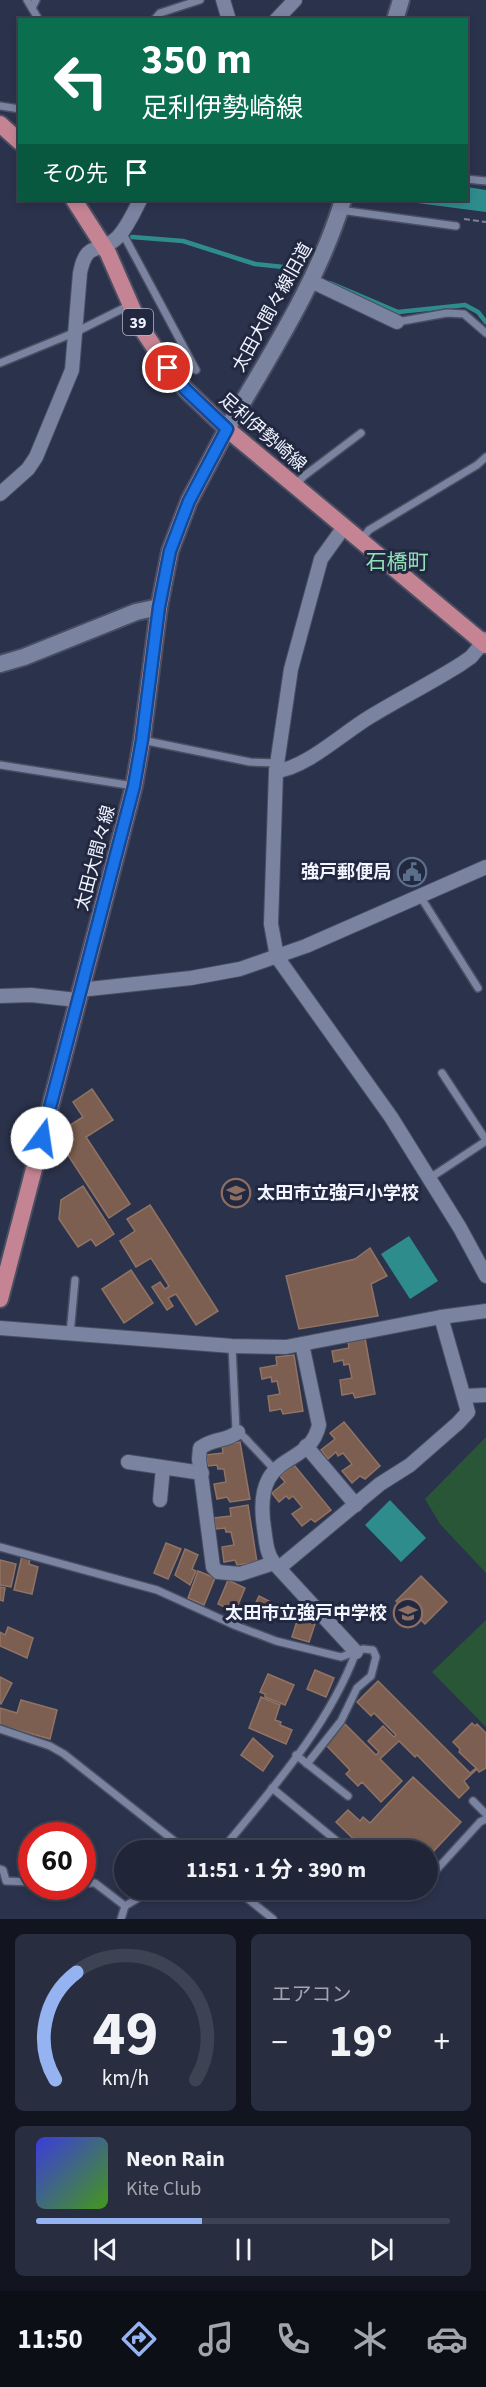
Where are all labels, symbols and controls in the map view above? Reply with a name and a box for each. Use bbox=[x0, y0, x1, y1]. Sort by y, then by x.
text: 350 m bbox=[141, 30, 252, 90]
icon: left bbox=[42, 42, 120, 120]
text: 足利伊勢崎線 bbox=[141, 89, 303, 128]
icon: arrive bbox=[120, 156, 153, 189]
text: その先 bbox=[42, 158, 108, 190]
street label: 太田大間々線旧道 bbox=[227, 238, 318, 376]
road number: 39 bbox=[123, 309, 153, 335]
pin bbox=[142, 342, 193, 393]
icon: arrive bbox=[151, 351, 184, 384]
street label: 足利伊勢崎線 bbox=[214, 388, 312, 477]
district label: 石橋町 bbox=[366, 547, 429, 577]
street label: 太田大間々線 bbox=[69, 803, 122, 914]
public building icon: 強戸郵便局 bbox=[396, 856, 428, 888]
place label: 強戸郵便局 bbox=[301, 860, 391, 885]
position arrow bbox=[10, 1106, 74, 1170]
school or university icon: 太田市立強戸小学校 bbox=[220, 1177, 252, 1209]
place label: 太田市立強戸小学校 bbox=[257, 1181, 419, 1206]
school or university icon: 太田市立強戸中学校 bbox=[392, 1597, 424, 1629]
place label: 太田市立強戸中学校 bbox=[225, 1601, 387, 1626]
speed limit sign: 60 bbox=[18, 1822, 96, 1900]
text: 11:51 · 1 分 · 390 m bbox=[186, 1854, 366, 1886]
text: エアコン bbox=[272, 1981, 352, 2009]
text: 49 bbox=[92, 1990, 158, 2079]
text: 19° bbox=[329, 2010, 393, 2074]
text: − bbox=[272, 2019, 288, 2066]
text: + bbox=[434, 2019, 450, 2066]
text: km/h bbox=[101, 2063, 149, 2094]
text: Neon Rain bbox=[126, 2143, 225, 2175]
text: Kite Club bbox=[126, 2175, 201, 2203]
icon: previous bbox=[89, 2233, 122, 2266]
icon: pause bbox=[227, 2233, 260, 2266]
icon: next bbox=[365, 2233, 398, 2266]
icon: directions bbox=[118, 2318, 160, 2360]
icon: music bbox=[195, 2318, 237, 2360]
icon: phone bbox=[272, 2318, 314, 2360]
icon: climate bbox=[349, 2318, 391, 2360]
icon: car bbox=[426, 2318, 468, 2360]
text: 11:50 bbox=[18, 2320, 83, 2359]

